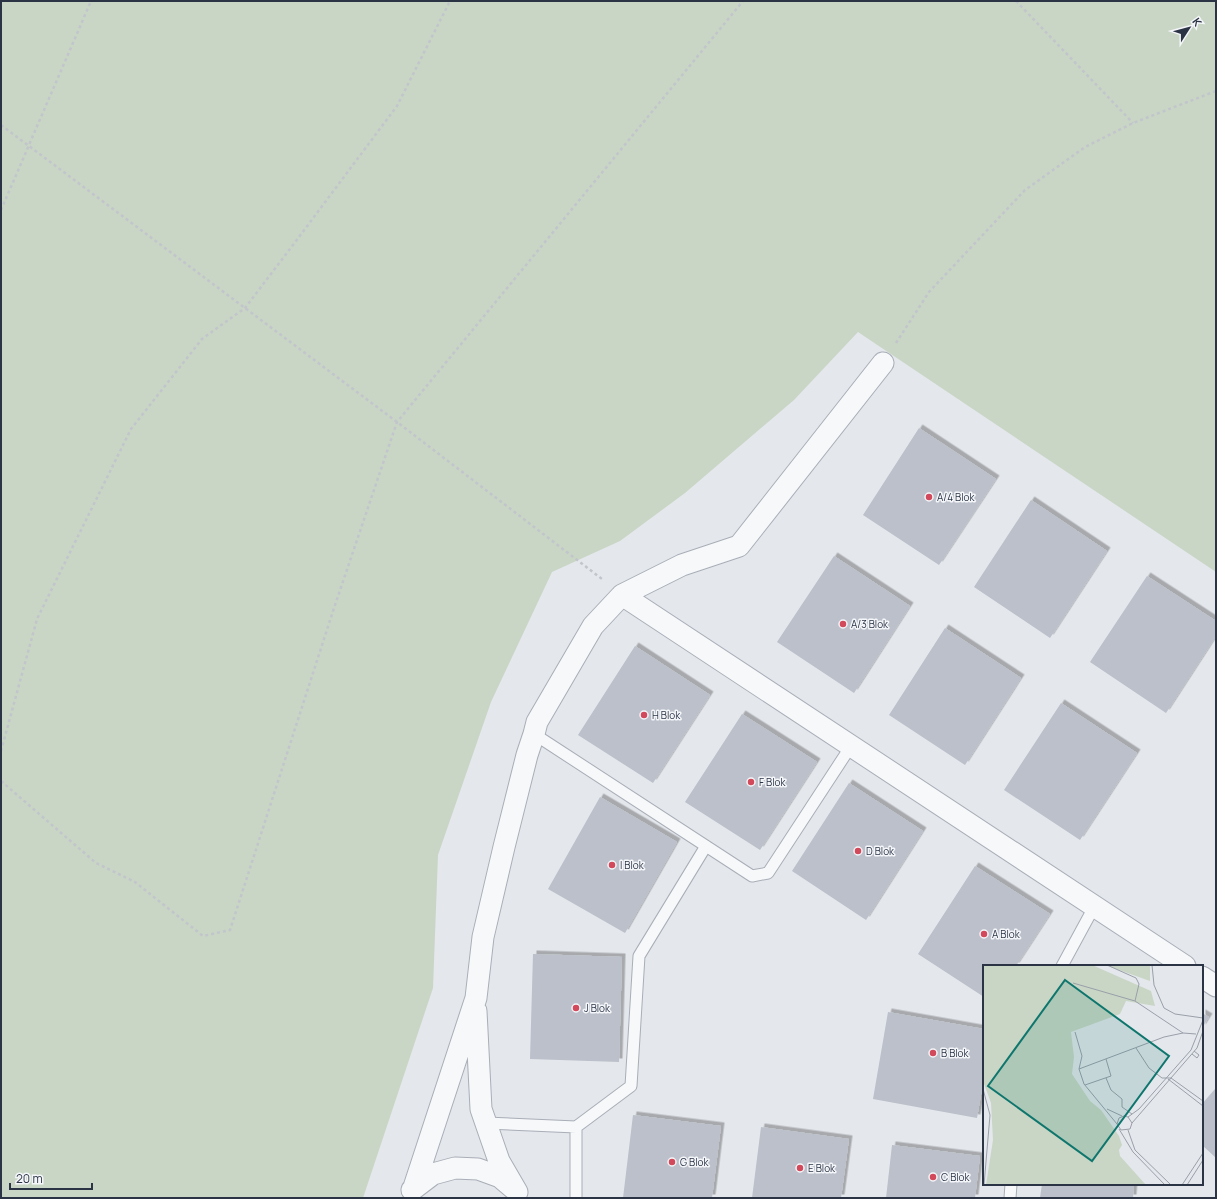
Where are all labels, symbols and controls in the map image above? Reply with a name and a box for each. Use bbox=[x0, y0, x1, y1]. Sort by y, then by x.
north arrow bbox=[1169, 8, 1209, 48]
text: K bbox=[1189, 15, 1206, 30]
place label: A/4 Blok bbox=[937, 490, 975, 504]
marker: A/4 Blok bbox=[924, 492, 934, 502]
place label: A/3 Blok bbox=[851, 617, 889, 631]
marker: A/3 Blok bbox=[838, 619, 848, 629]
place label: H Blok bbox=[652, 708, 681, 722]
marker: H Blok bbox=[639, 710, 649, 720]
place label: F Blok bbox=[759, 775, 786, 789]
marker: F Blok bbox=[746, 777, 756, 787]
place label: D Blok bbox=[866, 844, 895, 858]
marker: D Blok bbox=[853, 846, 863, 856]
place label: I Blok bbox=[620, 858, 645, 872]
marker: I Blok bbox=[607, 860, 617, 870]
place label: A Blok bbox=[992, 927, 1021, 941]
marker: A Blok bbox=[979, 929, 989, 939]
inset map bbox=[983, 965, 1203, 1185]
place label: J Blok bbox=[584, 1001, 611, 1015]
marker: J Blok bbox=[571, 1003, 581, 1013]
place label: B Blok bbox=[941, 1046, 970, 1060]
marker: B Blok bbox=[928, 1048, 938, 1058]
place label: G Blok bbox=[680, 1155, 709, 1169]
marker: G Blok bbox=[667, 1157, 677, 1167]
place label: E Blok bbox=[808, 1161, 836, 1175]
marker: E Blok bbox=[795, 1163, 805, 1173]
scale bar bbox=[10, 1165, 92, 1191]
text: 20 m bbox=[16, 1170, 43, 1187]
place label: C Blok bbox=[941, 1170, 971, 1184]
marker: C Blok bbox=[928, 1172, 938, 1182]

